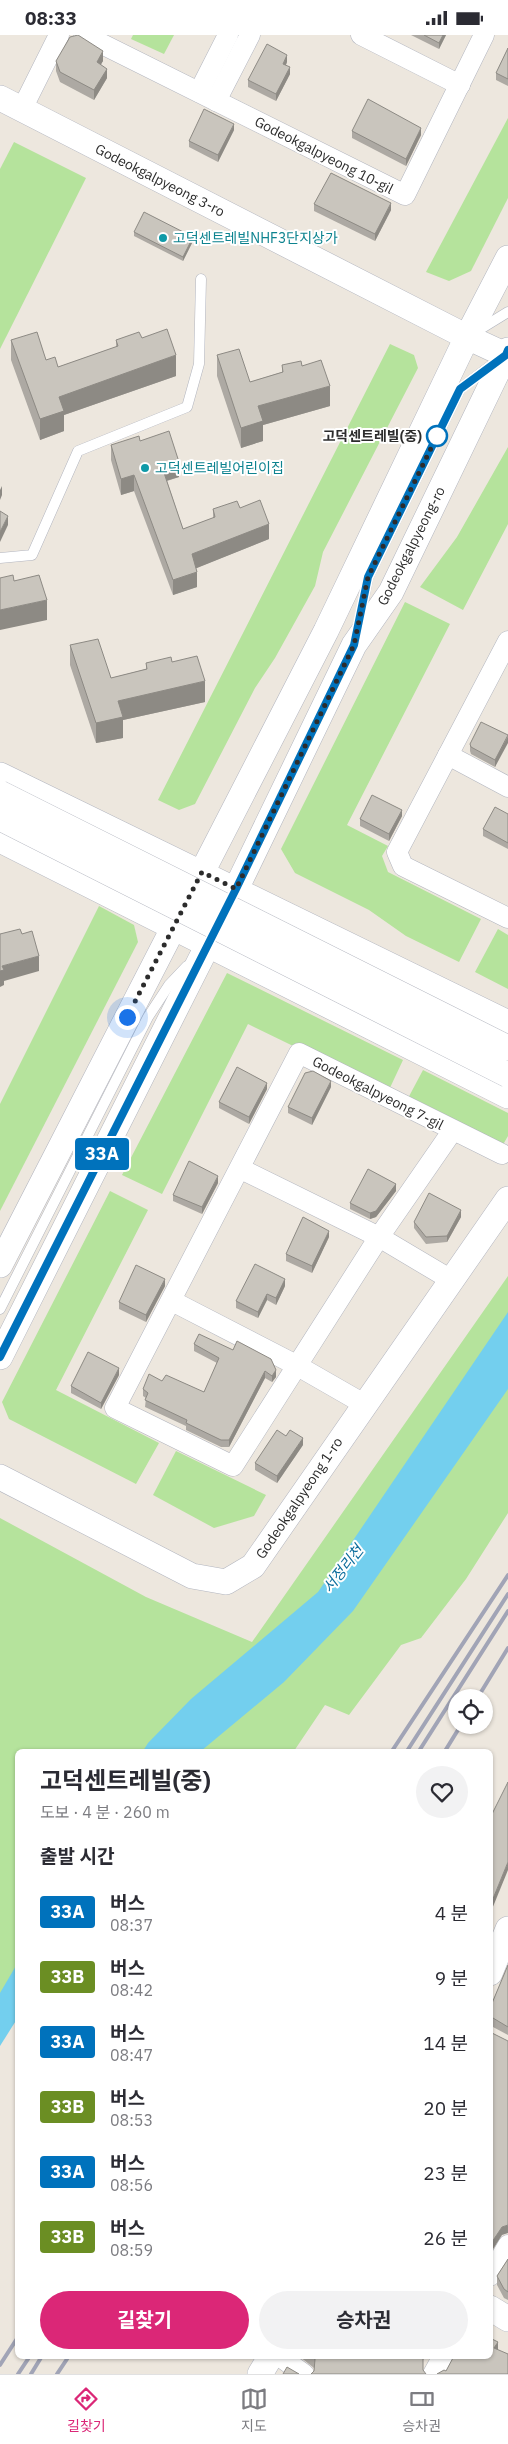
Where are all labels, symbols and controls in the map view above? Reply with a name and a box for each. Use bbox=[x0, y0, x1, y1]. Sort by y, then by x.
text: 08:33 bbox=[25, 6, 77, 30]
street label: Godeokgalpyeong 10-gil bbox=[252, 112, 397, 198]
street label: Godeokgalpyeong 3-ro bbox=[92, 139, 228, 221]
place label: 고덕센트레빌NHF3단지상가 bbox=[173, 229, 338, 247]
marker: 고덕센트레빌NHF3단지상가 bbox=[157, 232, 169, 244]
marker: 고덕센트레빌(중) bbox=[426, 425, 448, 447]
place label: 고덕센트레빌(중) bbox=[322, 427, 422, 445]
place label: 고덕센트레빌어린이집 bbox=[155, 459, 284, 477]
marker: 고덕센트레빌어린이집 bbox=[139, 462, 151, 474]
street label: Godeokgalpyeong-ro bbox=[373, 483, 449, 609]
your location bbox=[115, 1005, 140, 1030]
street label: Godeokgalpyeong 7-gil bbox=[309, 1052, 447, 1134]
line badge: 33A bbox=[73, 1138, 131, 1170]
text: 33A bbox=[85, 1142, 119, 1165]
street label: Godeokgalpyeong 1-ro bbox=[252, 1434, 347, 1562]
water label: 서정리천 bbox=[318, 1539, 368, 1596]
map controls bbox=[448, 1689, 493, 1734]
button: locate bbox=[448, 1689, 493, 1734]
text: 고덕센트레빌(중) bbox=[40, 1764, 211, 1796]
button: heart bbox=[416, 1766, 468, 1818]
text: 도보 · 4 분 · 260 m bbox=[40, 1802, 170, 1822]
text: 출발 시간 bbox=[40, 1844, 114, 1868]
text: 버스 bbox=[110, 1891, 145, 1915]
text: 33A bbox=[51, 1900, 84, 1923]
text: 4 분 bbox=[435, 1901, 468, 1925]
text: 08:37 bbox=[110, 1915, 153, 1935]
text: 버스 bbox=[110, 1956, 145, 1980]
text: 33B bbox=[51, 1965, 84, 1988]
text: 9 분 bbox=[435, 1966, 468, 1990]
text: 08:42 bbox=[110, 1980, 153, 2000]
text: 버스 bbox=[110, 2021, 145, 2045]
text: 33A bbox=[51, 2030, 84, 2053]
text: 14 분 bbox=[423, 2031, 468, 2055]
text: 08:47 bbox=[110, 2045, 153, 2065]
text: 버스 bbox=[110, 2086, 145, 2110]
text: 33B bbox=[51, 2095, 84, 2118]
text: 20 분 bbox=[423, 2096, 468, 2120]
text: 08:53 bbox=[110, 2110, 153, 2130]
text: 버스 bbox=[110, 2151, 145, 2175]
text: 33A bbox=[51, 2160, 84, 2183]
text: 23 분 bbox=[423, 2161, 468, 2185]
text: 08:56 bbox=[110, 2175, 153, 2195]
text: 버스 bbox=[110, 2216, 145, 2240]
text: 33B bbox=[51, 2225, 84, 2248]
text: 26 분 bbox=[423, 2226, 468, 2250]
text: 08:59 bbox=[110, 2240, 153, 2260]
button: 길찾기 bbox=[40, 2291, 249, 2349]
button: 승차권 bbox=[259, 2291, 468, 2349]
tab: 길찾기 bbox=[67, 2385, 106, 2435]
tab: 지도 bbox=[240, 2385, 268, 2435]
tab: 승차권 bbox=[402, 2385, 441, 2435]

